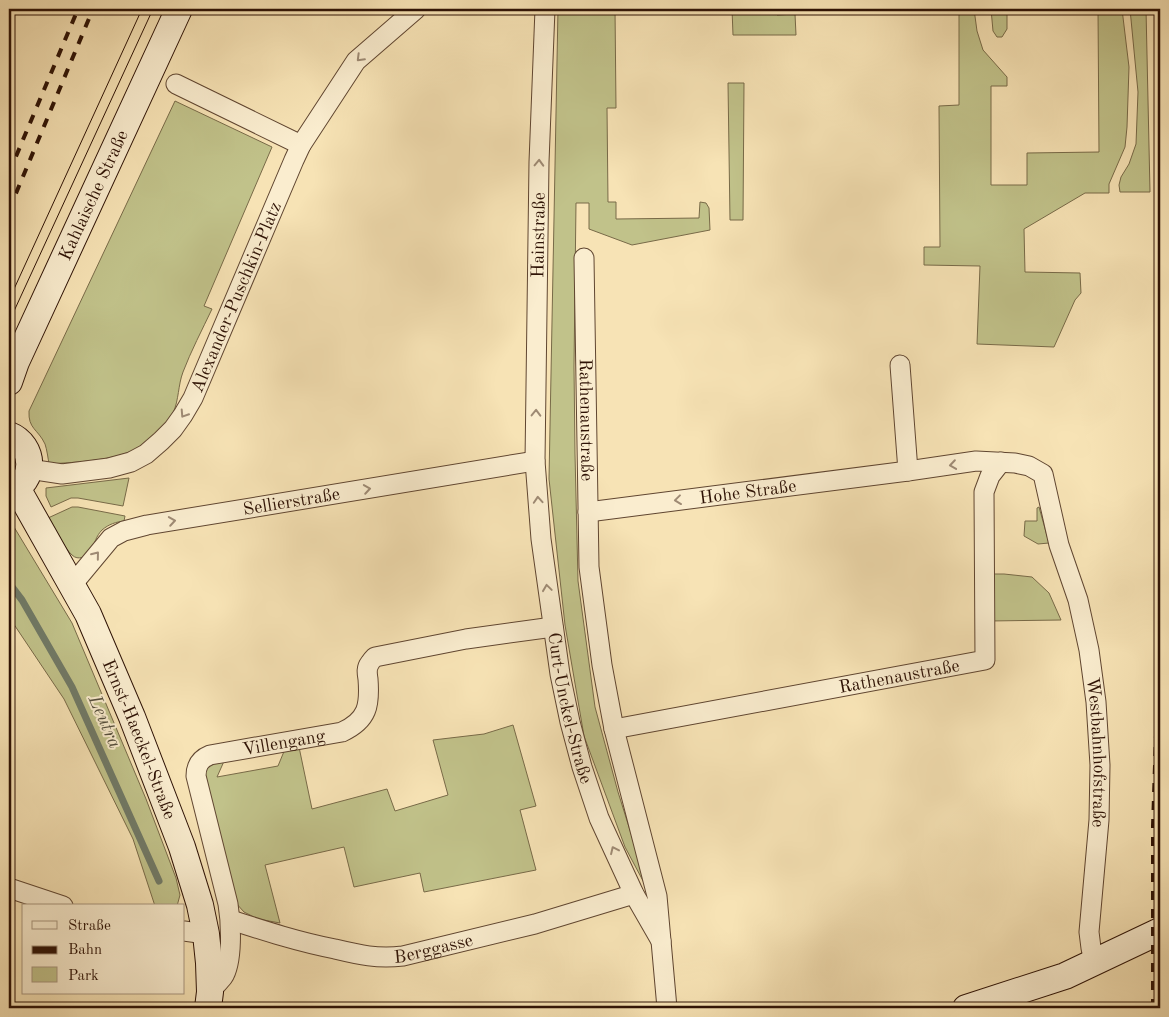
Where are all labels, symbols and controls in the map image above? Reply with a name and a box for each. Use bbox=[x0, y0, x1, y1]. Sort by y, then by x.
one-way arrow bbox=[357, 53, 366, 62]
street label: Kahlaische Straße bbox=[56, 128, 132, 263]
one-way arrow bbox=[534, 158, 544, 166]
street label: Hainstraße bbox=[529, 192, 549, 278]
street label: Alexander-Puschkin-Platz bbox=[188, 200, 285, 395]
street label: Rathenaustraße bbox=[576, 359, 596, 481]
one-way arrow bbox=[180, 408, 190, 417]
one-way arrow bbox=[531, 408, 541, 416]
one-way arrow bbox=[948, 459, 957, 469]
street label: Hohe Straße bbox=[698, 477, 797, 508]
street label: Sellierstraße bbox=[242, 485, 341, 519]
one-way arrow bbox=[363, 485, 371, 495]
one-way arrow bbox=[674, 494, 682, 505]
one-way arrow bbox=[533, 496, 544, 504]
one-way arrow bbox=[168, 517, 177, 527]
one-way arrow bbox=[91, 552, 99, 561]
one-way arrow bbox=[542, 584, 553, 592]
street label: Curt-Unckel-Straße bbox=[544, 631, 595, 786]
street label: Ernst-Haeckel-Straße bbox=[99, 657, 178, 822]
street label: Rathenaustraße bbox=[837, 657, 961, 697]
street label: Westbahnhofstraße bbox=[1083, 676, 1108, 828]
water label: Leutra bbox=[83, 692, 124, 751]
street label: Villengang bbox=[241, 727, 327, 759]
one-way arrow bbox=[610, 846, 620, 855]
legend bbox=[22, 904, 185, 994]
text: Straße bbox=[68, 919, 111, 934]
street label: Berggasse bbox=[393, 931, 475, 967]
text: Bahn bbox=[68, 943, 102, 958]
text: Park bbox=[68, 969, 99, 984]

